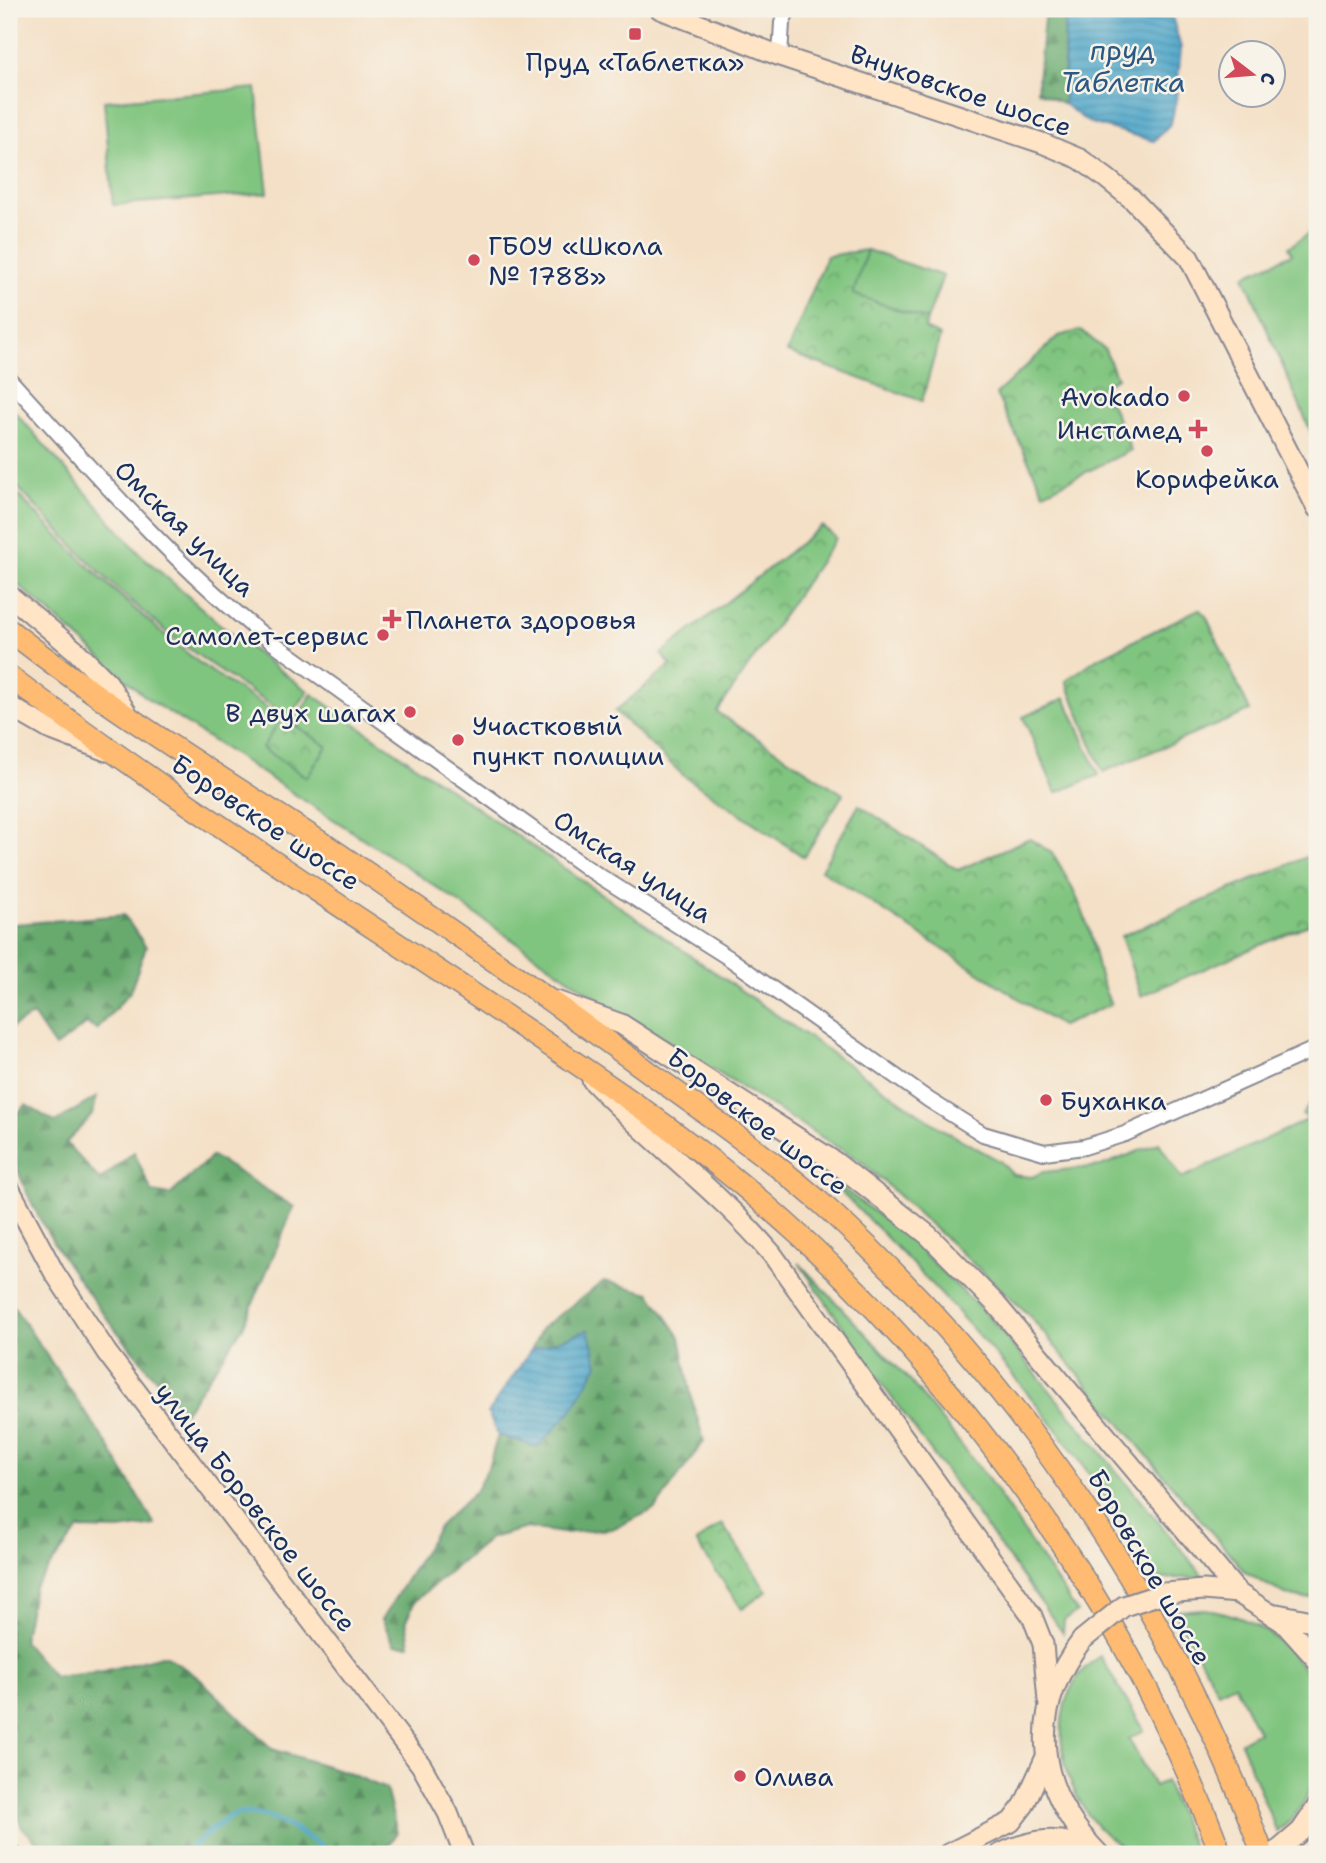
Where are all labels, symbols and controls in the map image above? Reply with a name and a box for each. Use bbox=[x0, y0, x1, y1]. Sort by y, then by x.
marker: Пруд «Таблетка» bbox=[627, 26, 643, 42]
water label: пруд Таблетка bbox=[1060, 31, 1186, 101]
street label: Внуковское шоссе bbox=[846, 36, 1076, 144]
north arrow bbox=[1218, 38, 1288, 108]
place label: Пруд «Таблетка» bbox=[526, 44, 744, 79]
text: С bbox=[1254, 69, 1281, 88]
place label: ГБОУ «Школа № 1788» bbox=[488, 228, 663, 293]
marker: ГБОУ «Школа № 1788» bbox=[466, 252, 482, 268]
place label: Avokado bbox=[1060, 379, 1170, 414]
marker: Avokado bbox=[1176, 388, 1192, 404]
place label: Инстамед bbox=[1057, 412, 1183, 447]
marker: Инстамед bbox=[1188, 419, 1208, 439]
marker: Корифейка bbox=[1199, 443, 1215, 459]
street label: Омская улица bbox=[107, 452, 263, 604]
place label: Корифейка bbox=[1135, 461, 1279, 496]
place label: Планета здоровья bbox=[406, 602, 636, 637]
marker: Планета здоровья bbox=[384, 611, 400, 627]
place label: Самолет-сервис bbox=[165, 618, 369, 653]
marker: Самолет-сервис bbox=[375, 627, 391, 643]
place label: В двух шагах bbox=[225, 695, 396, 730]
marker: В двух шагах bbox=[402, 704, 418, 720]
place label: Участковый пункт полиции bbox=[472, 708, 664, 773]
marker: Участковый пункт полиции bbox=[450, 732, 466, 748]
street label: Боровское шоссе bbox=[165, 746, 367, 898]
street label: Омская улица bbox=[547, 802, 719, 930]
street label: Боровское шоссе bbox=[660, 1039, 856, 1203]
place label: Буханка bbox=[1060, 1083, 1166, 1118]
marker: Буханка bbox=[1038, 1092, 1054, 1108]
street label: улица Боровское шоссе bbox=[147, 1375, 365, 1639]
street label: Боровское шоссе bbox=[1080, 1463, 1220, 1671]
place label: Олива bbox=[754, 1759, 833, 1794]
marker: Олива bbox=[732, 1768, 748, 1784]

